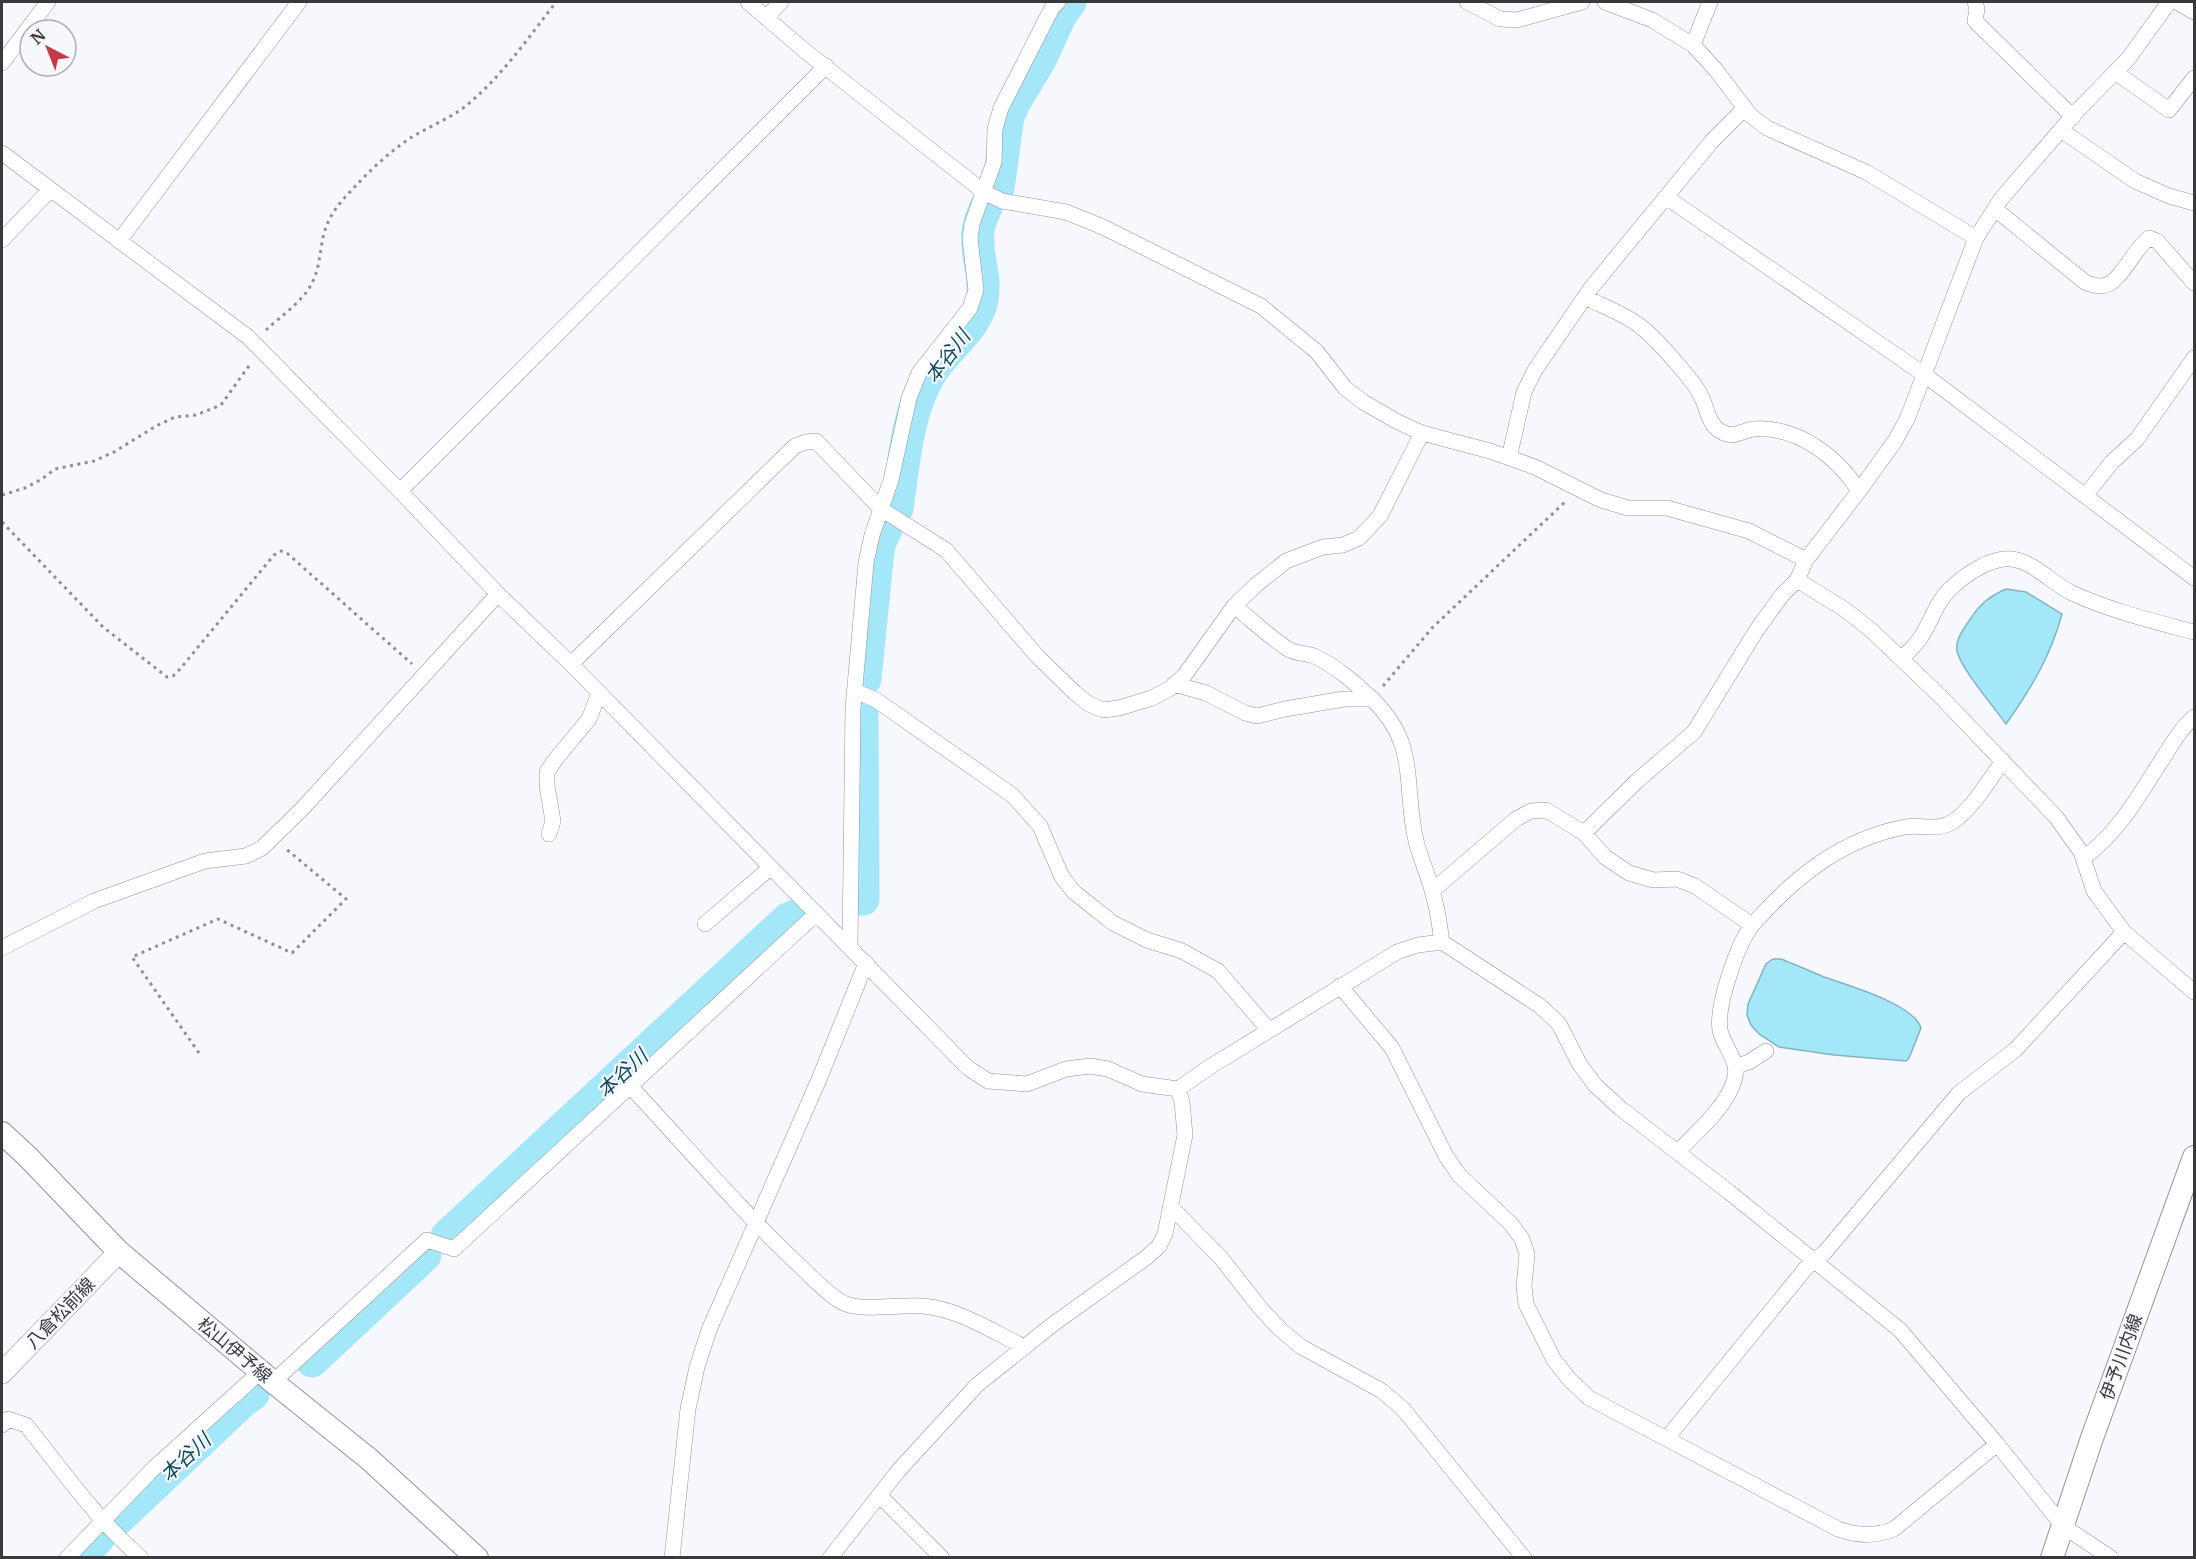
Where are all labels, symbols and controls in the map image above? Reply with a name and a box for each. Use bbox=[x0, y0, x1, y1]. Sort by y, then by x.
north arrow bbox=[18, 18, 78, 78]
text: N bbox=[27, 25, 50, 49]
water label: 本谷川 bbox=[919, 323, 976, 387]
water label: 本谷川 bbox=[592, 1042, 654, 1103]
street label: 八倉松前線 bbox=[20, 1273, 100, 1353]
street label: 伊予川内線 bbox=[2095, 1311, 2147, 1403]
street label: 松山伊予線 bbox=[193, 1312, 277, 1388]
water label: 本谷川 bbox=[155, 1426, 217, 1487]

